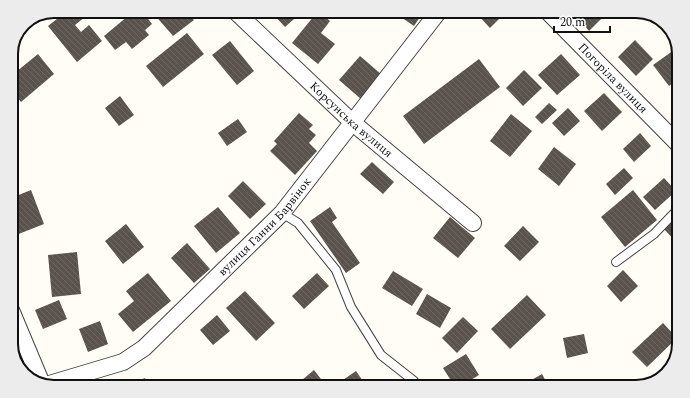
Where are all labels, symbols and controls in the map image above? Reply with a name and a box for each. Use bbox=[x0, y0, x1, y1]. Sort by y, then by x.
scale bar bbox=[554, 8, 610, 34]
text: 20 m bbox=[560, 13, 585, 32]
street label: Погоріла вулиця bbox=[573, 39, 652, 118]
street label: Корсунська вулиця bbox=[305, 77, 397, 162]
street label: вулиця Ганни Барвінок bbox=[214, 173, 317, 281]

